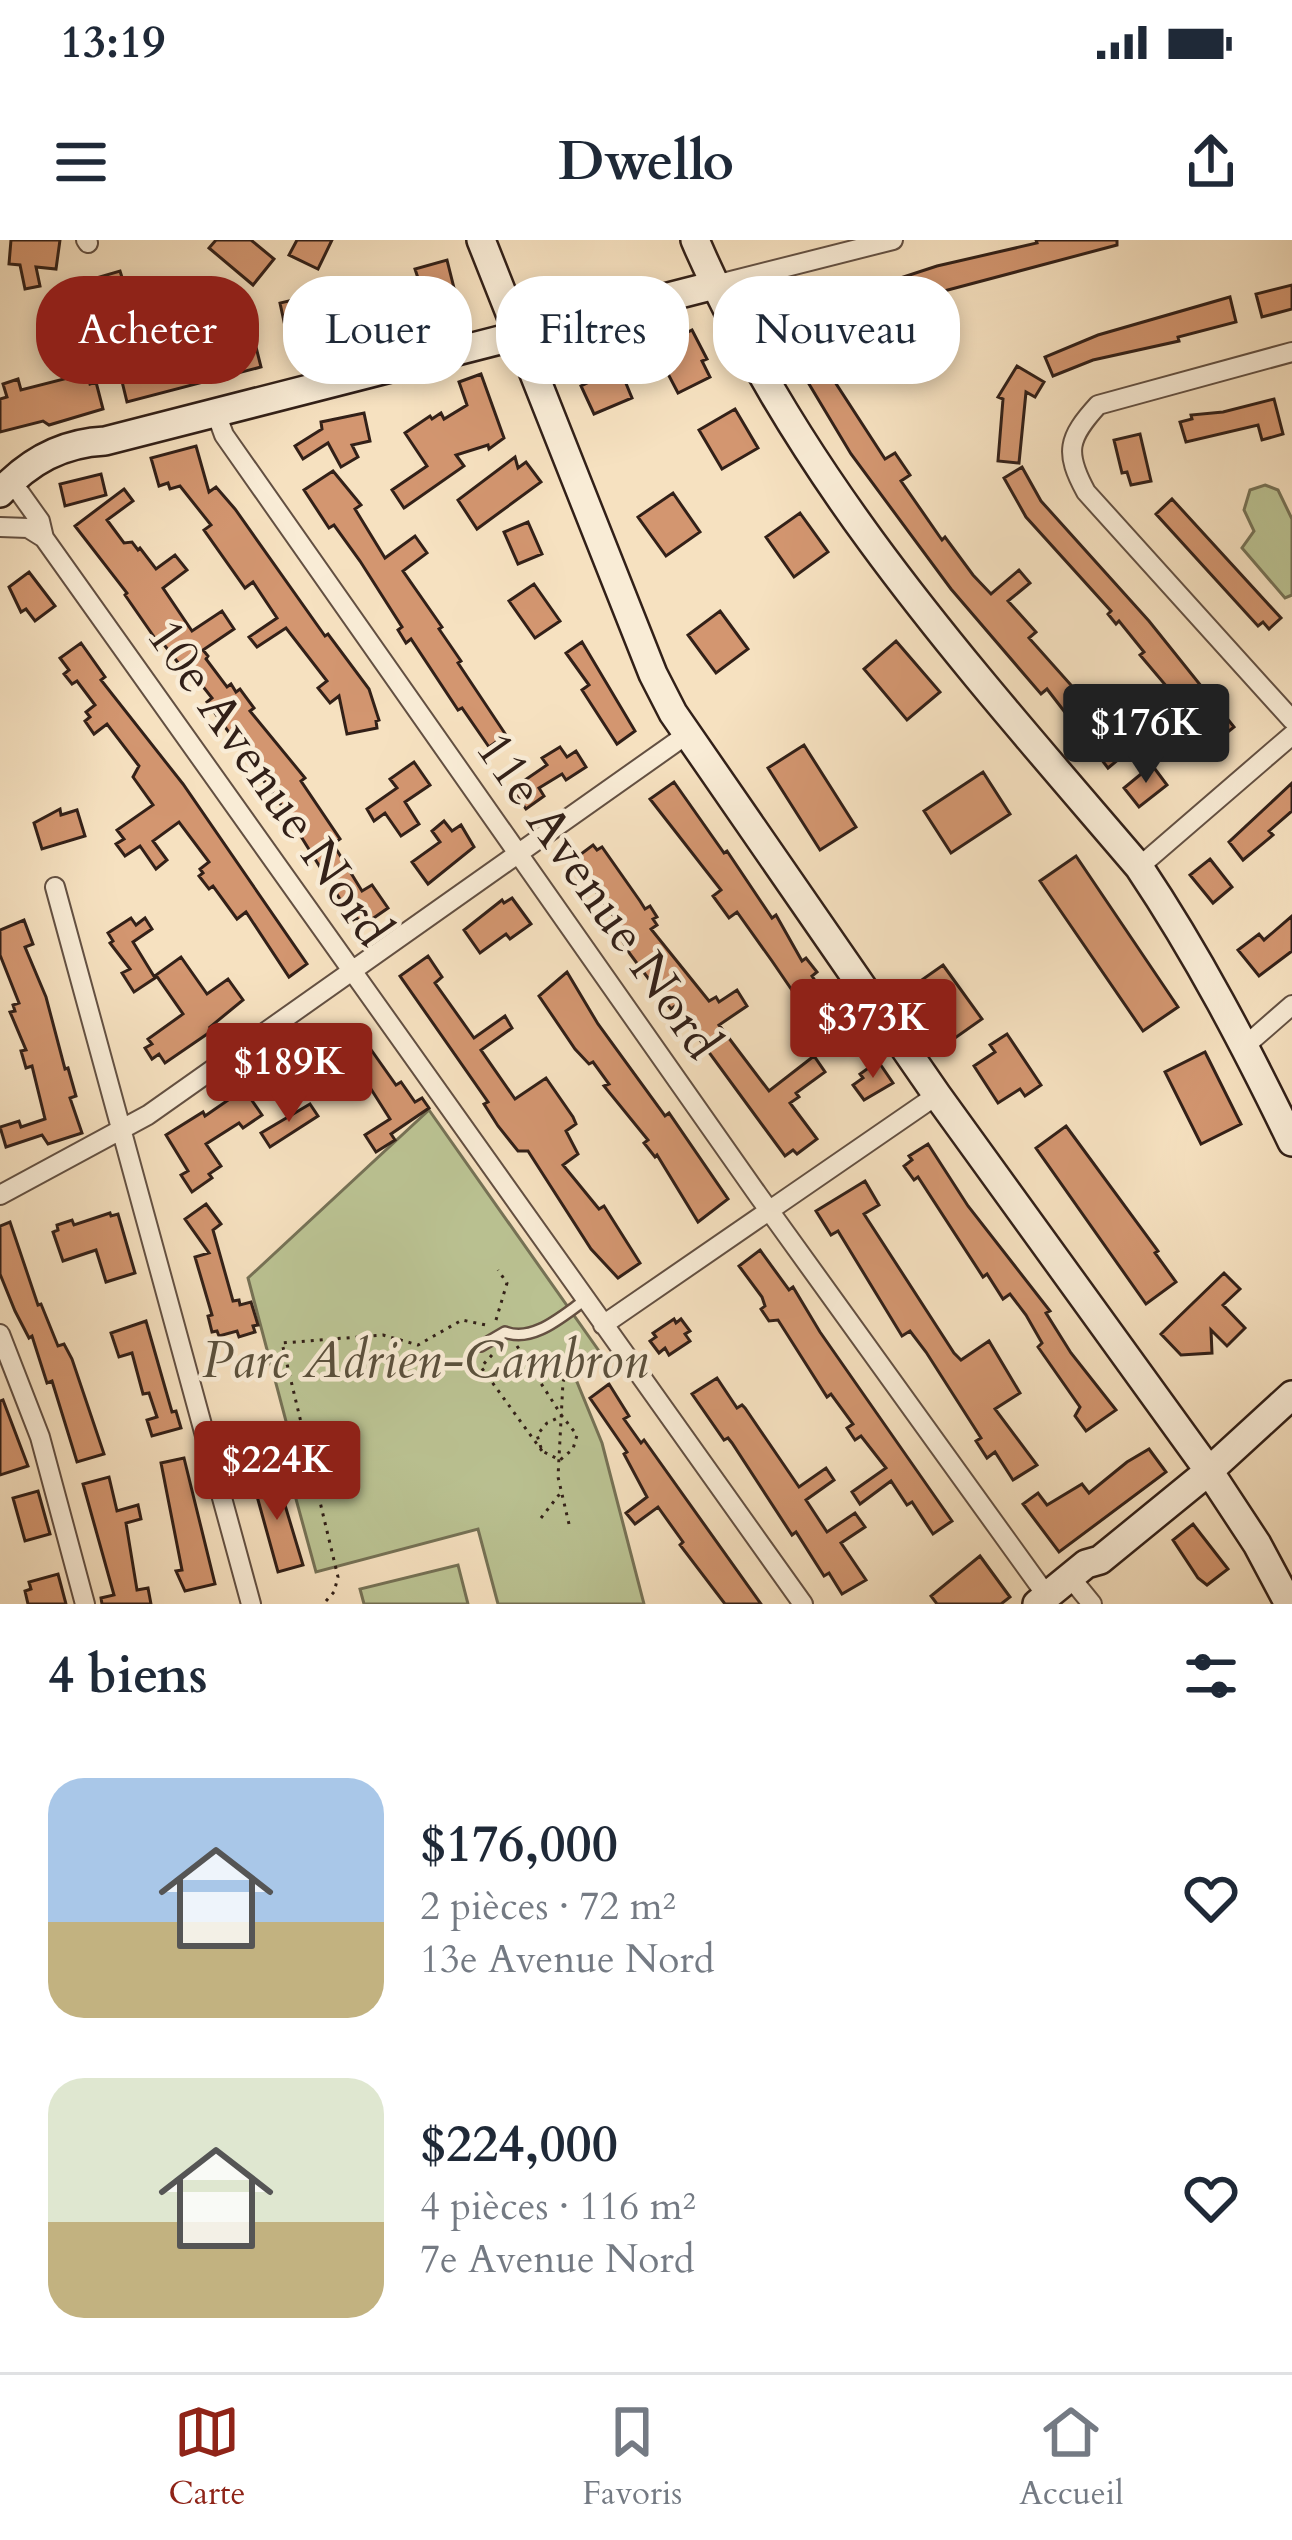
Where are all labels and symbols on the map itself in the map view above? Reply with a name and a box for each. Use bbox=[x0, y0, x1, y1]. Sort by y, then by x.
street label: 10e Avenue Nord bbox=[130, 605, 408, 961]
pin: $176K bbox=[1062, 684, 1230, 786]
street label: 11e Avenue Nord bbox=[459, 718, 737, 1074]
pin: $373K bbox=[789, 979, 957, 1081]
pin: $189K bbox=[205, 1023, 373, 1125]
park label: Parc Adrien-Cambron bbox=[202, 1326, 648, 1396]
pin: $224K bbox=[193, 1421, 361, 1523]

